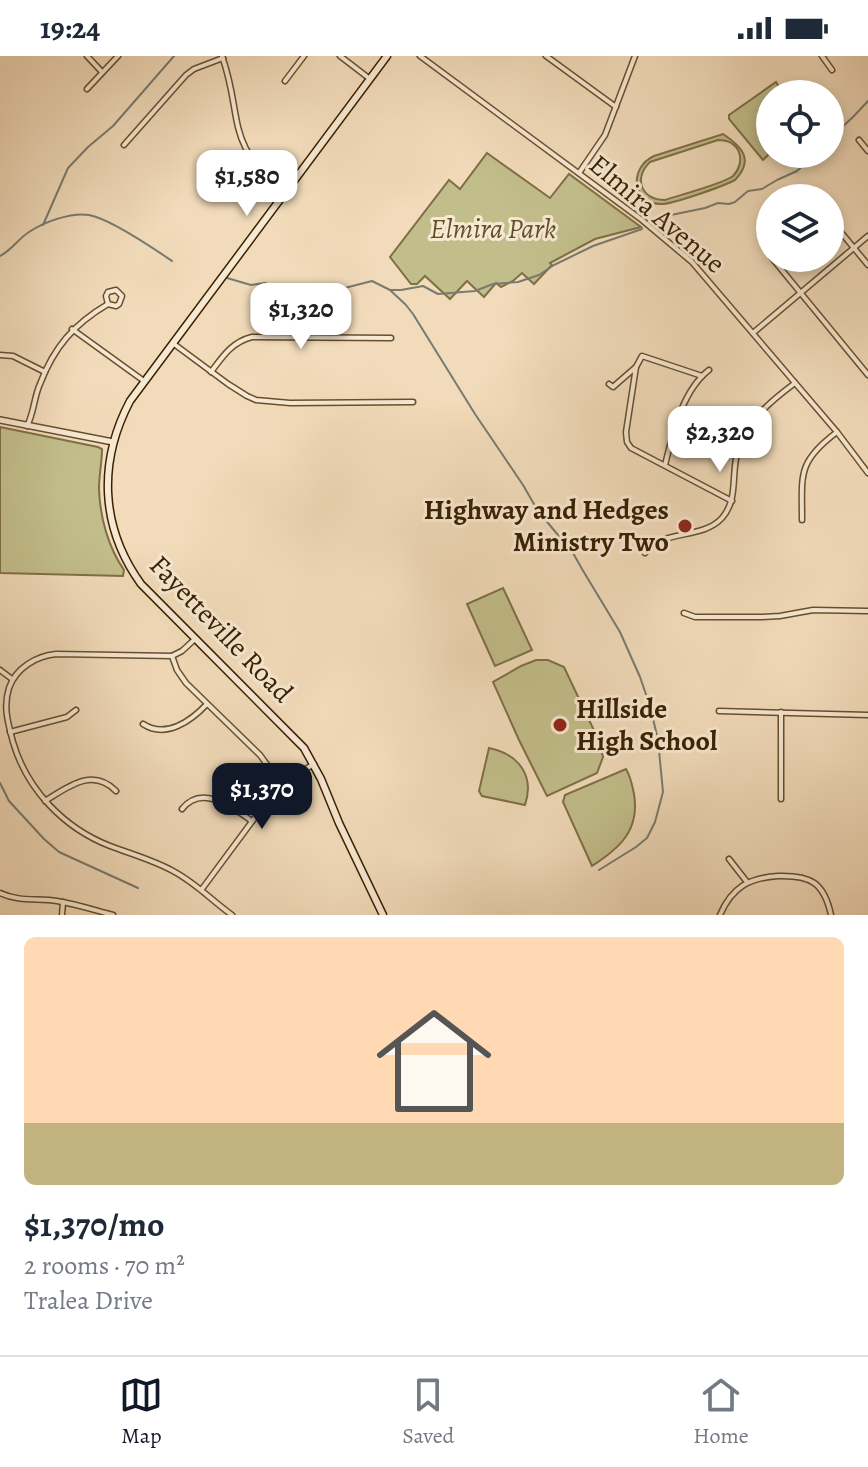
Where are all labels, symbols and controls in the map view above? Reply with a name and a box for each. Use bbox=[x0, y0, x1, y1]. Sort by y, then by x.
text: 19:24 bbox=[40, 8, 100, 48]
map controls bbox=[756, 80, 844, 272]
button: locate bbox=[756, 80, 844, 168]
street label: Elmira Avenue bbox=[581, 146, 733, 282]
pin: $1,580 bbox=[182, 150, 312, 218]
text: $1,580 bbox=[214, 158, 280, 193]
button: layers bbox=[756, 184, 844, 272]
park label: Elmira Park bbox=[430, 210, 556, 248]
pin: $1,320 bbox=[236, 283, 366, 351]
text: $1,320 bbox=[268, 291, 334, 326]
pin: $2,320 bbox=[655, 406, 785, 474]
text: $2,320 bbox=[686, 414, 754, 449]
place label: Highway and Hedges Ministry Two bbox=[424, 491, 669, 561]
marker: Highway and Hedges Ministry Two bbox=[676, 517, 694, 535]
street label: Fayetteville Road bbox=[141, 547, 302, 712]
place label: Hillside High School bbox=[576, 690, 718, 760]
marker: Hillside High School bbox=[551, 716, 569, 734]
pin: $1,370 bbox=[197, 763, 327, 831]
text: $1,370 bbox=[230, 771, 294, 806]
icon: home bbox=[362, 989, 506, 1133]
text: $1,370/mo bbox=[24, 1201, 165, 1248]
text: 2 rooms · 70 m² bbox=[24, 1248, 185, 1283]
text: Tralea Drive bbox=[24, 1283, 153, 1318]
tab: Map bbox=[119, 1373, 163, 1451]
tab: Saved bbox=[402, 1373, 454, 1451]
tab: Home bbox=[693, 1373, 749, 1451]

